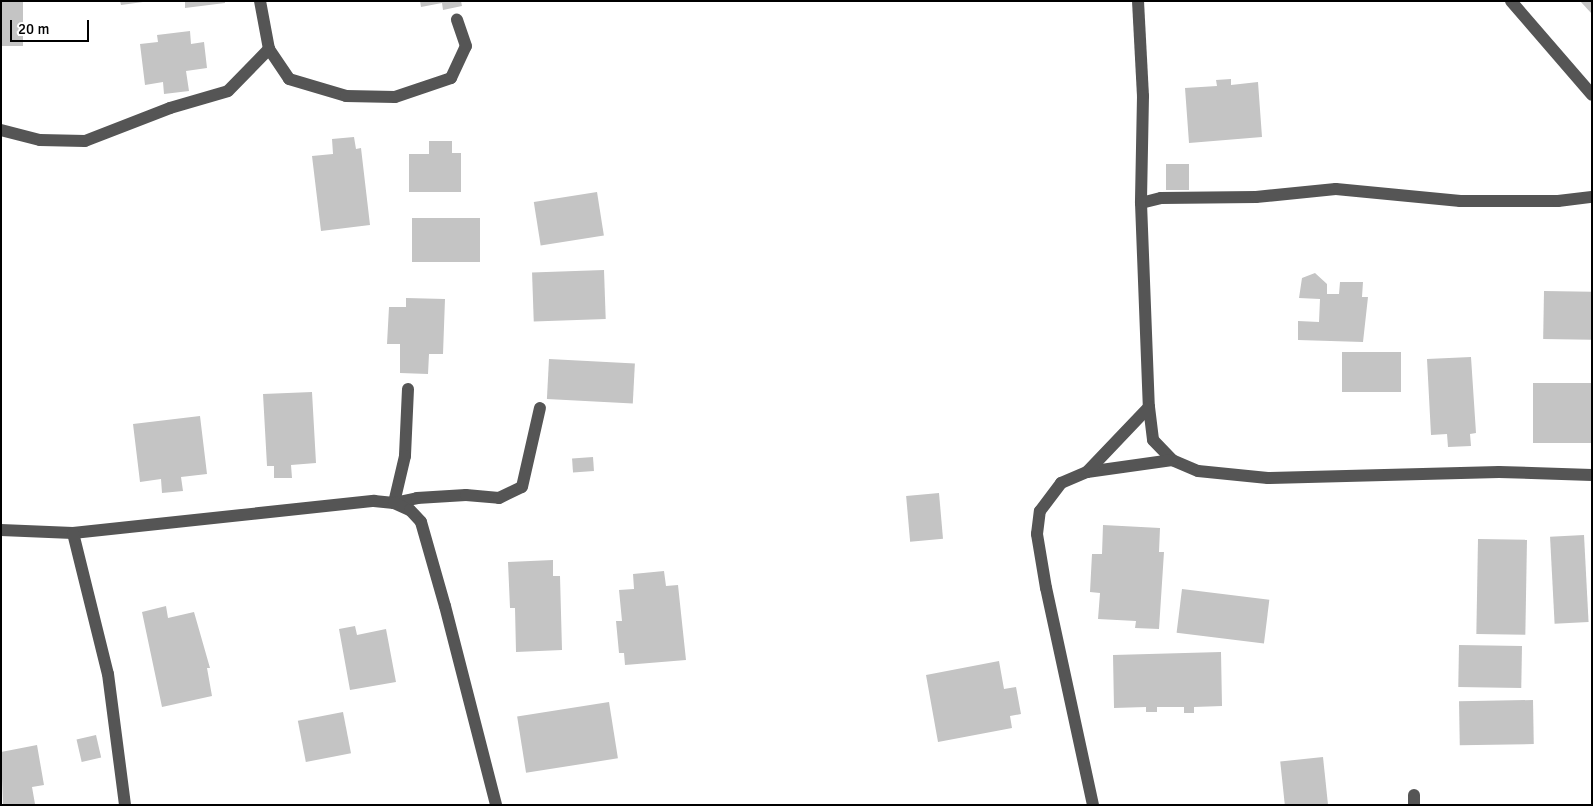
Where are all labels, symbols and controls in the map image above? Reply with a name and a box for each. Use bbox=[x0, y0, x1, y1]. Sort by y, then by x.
scale bar bbox=[12, 10, 91, 42]
text: 20 m bbox=[18, 20, 49, 38]

